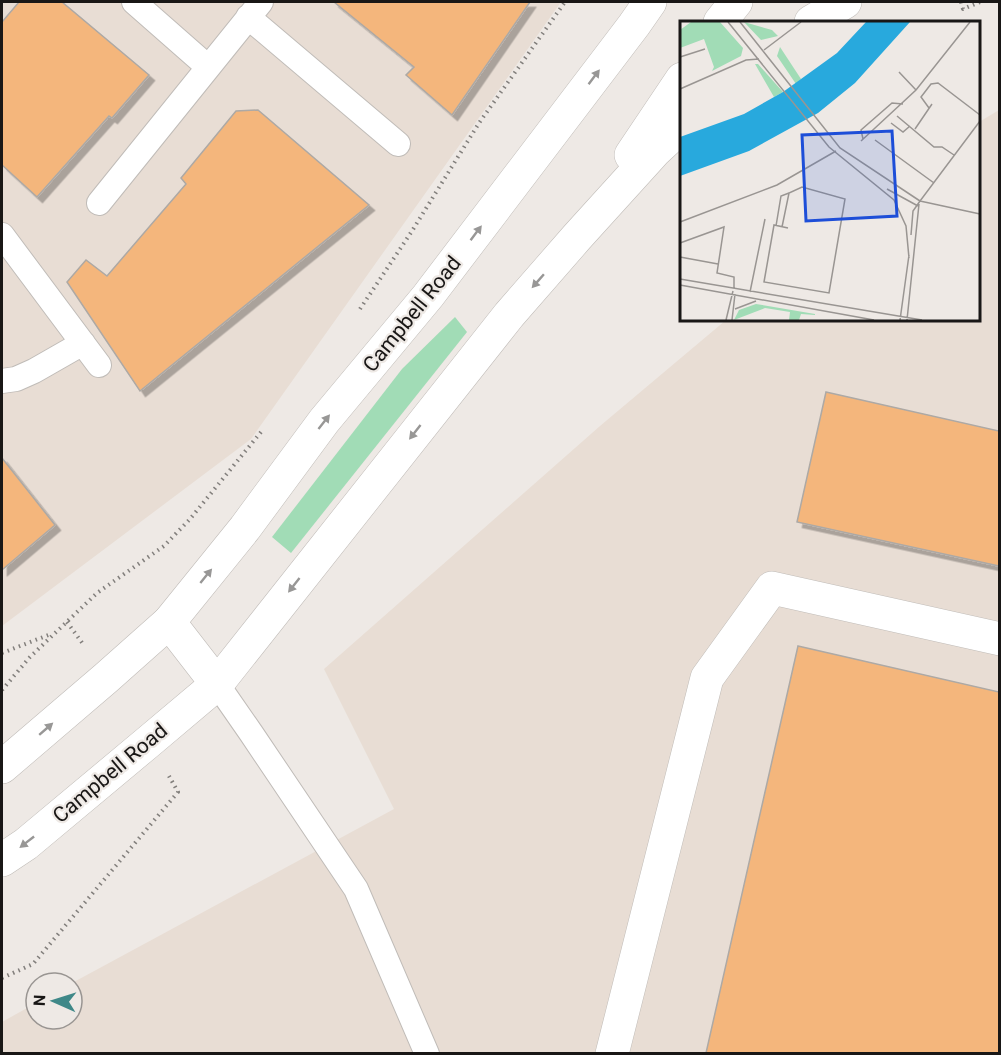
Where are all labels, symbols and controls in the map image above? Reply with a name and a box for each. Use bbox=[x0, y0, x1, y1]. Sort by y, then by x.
inset map bbox=[680, 21, 980, 321]
one-way arrow bbox=[588, 70, 600, 86]
one-way arrow bbox=[470, 225, 482, 241]
street label: Campbell Road bbox=[358, 251, 466, 377]
one-way arrow bbox=[532, 273, 545, 288]
one-way arrow bbox=[318, 414, 330, 429]
one-way arrow bbox=[409, 424, 422, 440]
one-way arrow bbox=[199, 568, 212, 584]
one-way arrow bbox=[288, 577, 301, 593]
street label: Campbell Road bbox=[48, 718, 172, 828]
one-way arrow bbox=[38, 722, 54, 735]
one-way arrow bbox=[19, 836, 34, 848]
north arrow bbox=[24, 971, 84, 1031]
text: N bbox=[30, 994, 49, 1006]

